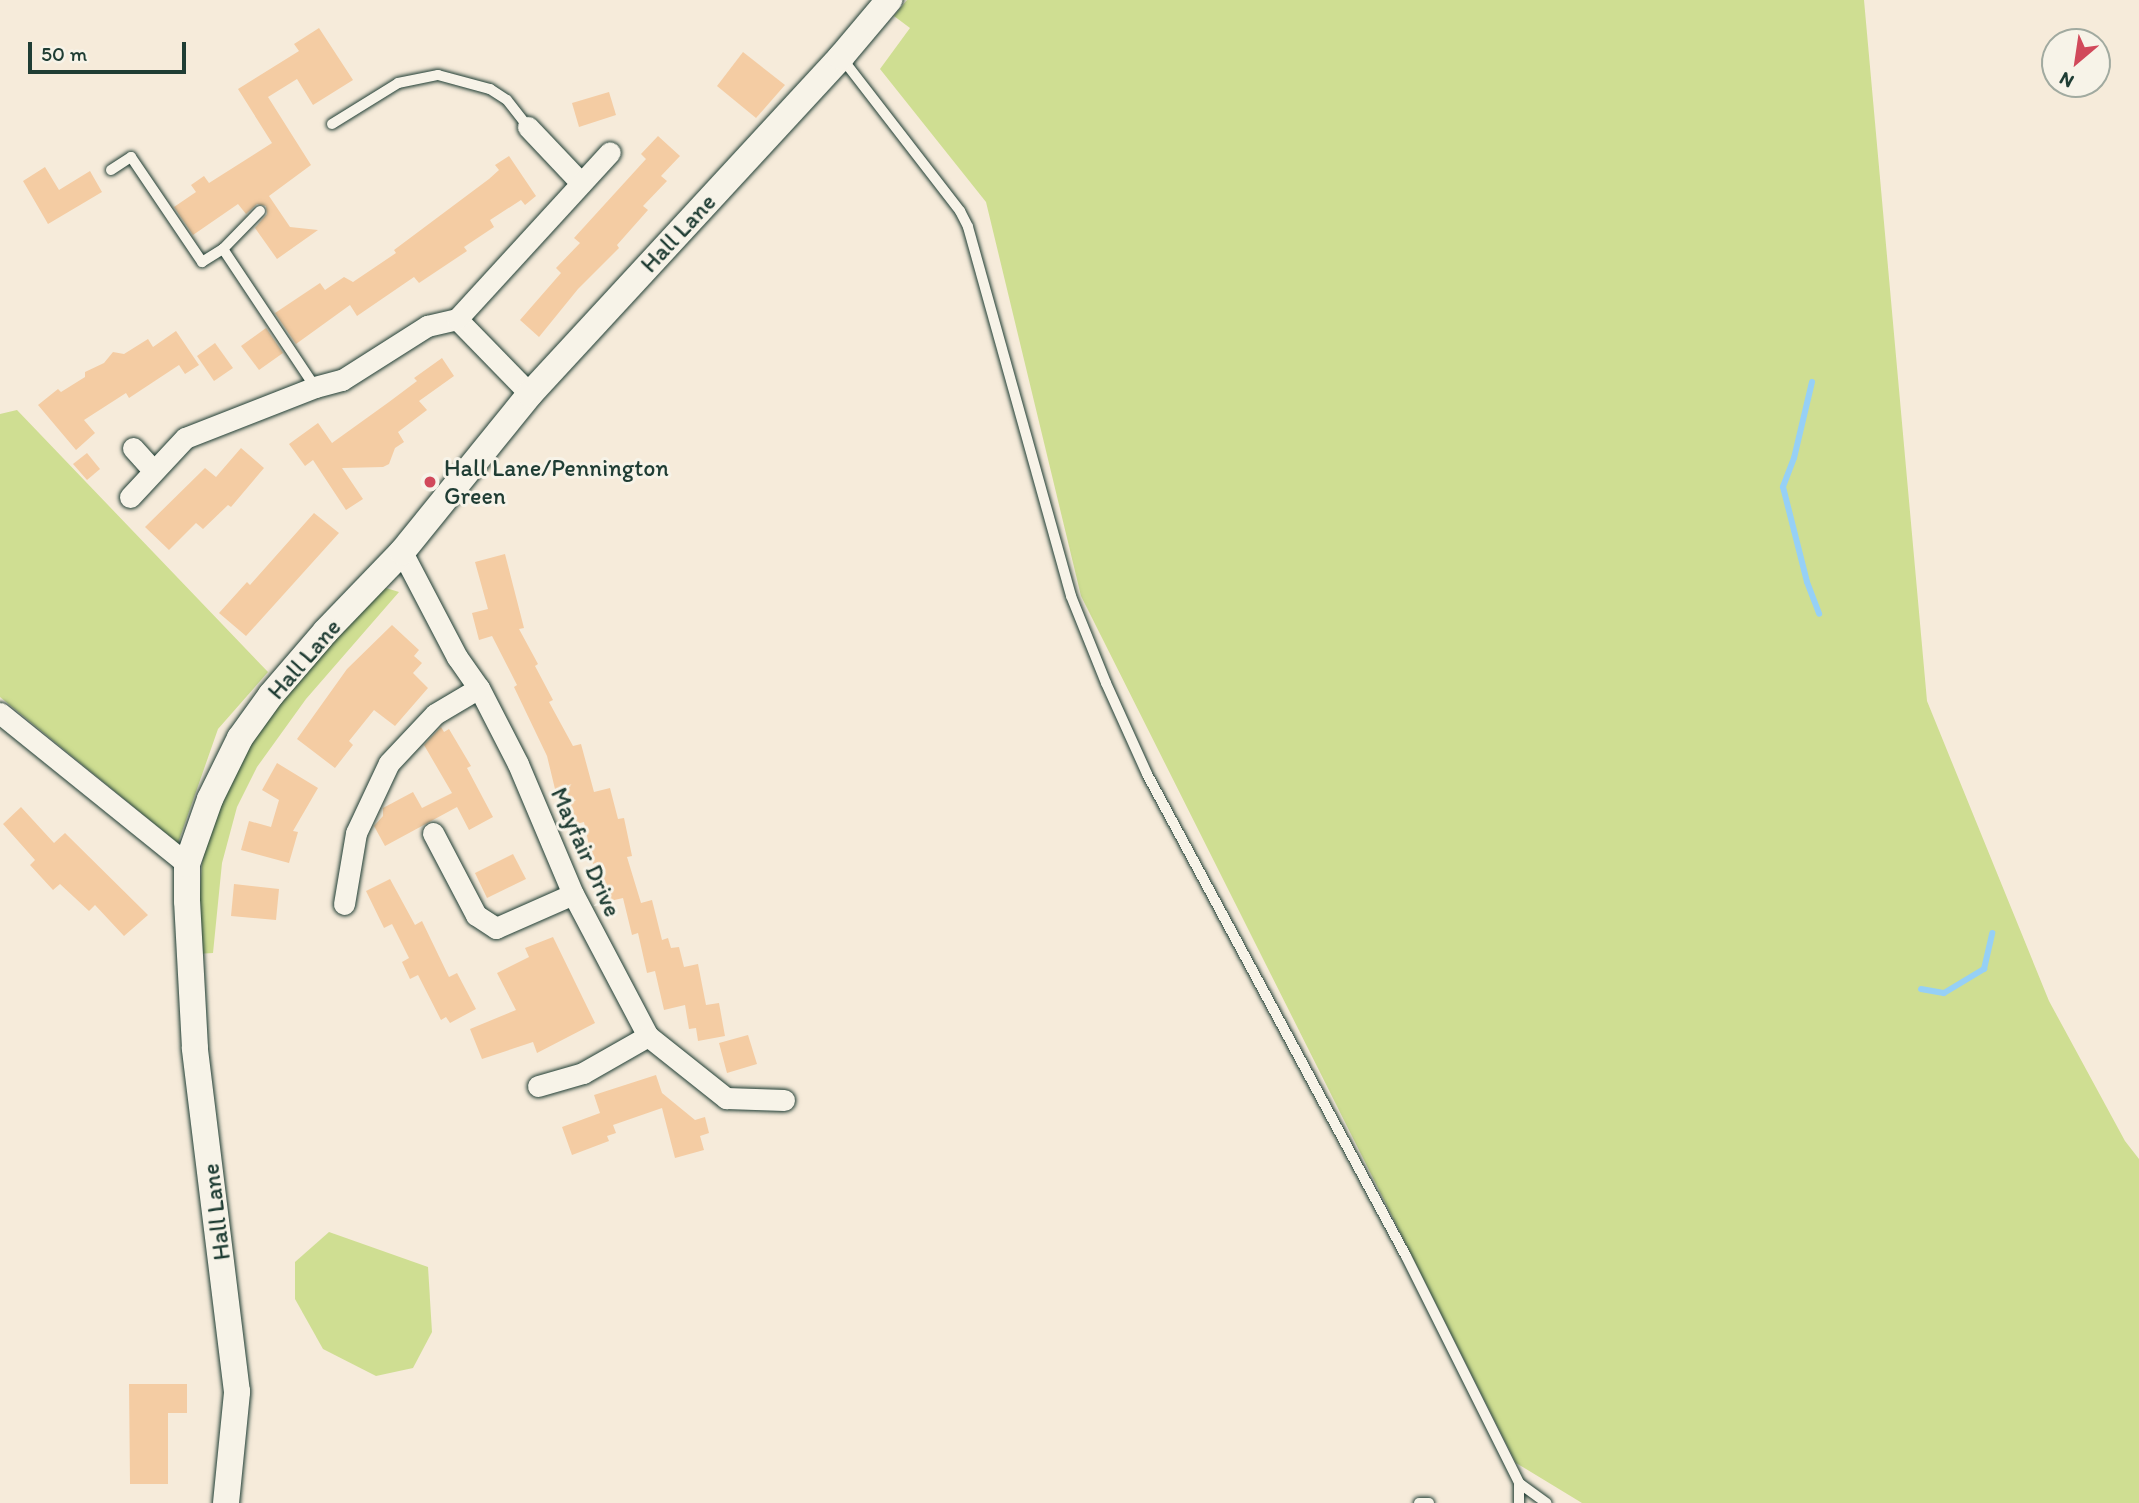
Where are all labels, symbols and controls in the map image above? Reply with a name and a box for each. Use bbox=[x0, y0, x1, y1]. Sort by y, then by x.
scale bar bbox=[32, 28, 189, 72]
north arrow bbox=[2041, 28, 2111, 98]
text: 50 m bbox=[41, 41, 87, 66]
text: N bbox=[2055, 67, 2078, 93]
street label: Hall Lane bbox=[634, 187, 722, 279]
place label: Hall Lane/Pennington Green bbox=[444, 454, 669, 510]
marker: Hall Lane/Pennington Green bbox=[422, 474, 438, 490]
street label: Hall Lane bbox=[261, 613, 347, 705]
street label: Mayfair Drive bbox=[545, 783, 627, 921]
street label: Hall Lane bbox=[196, 1162, 236, 1262]

